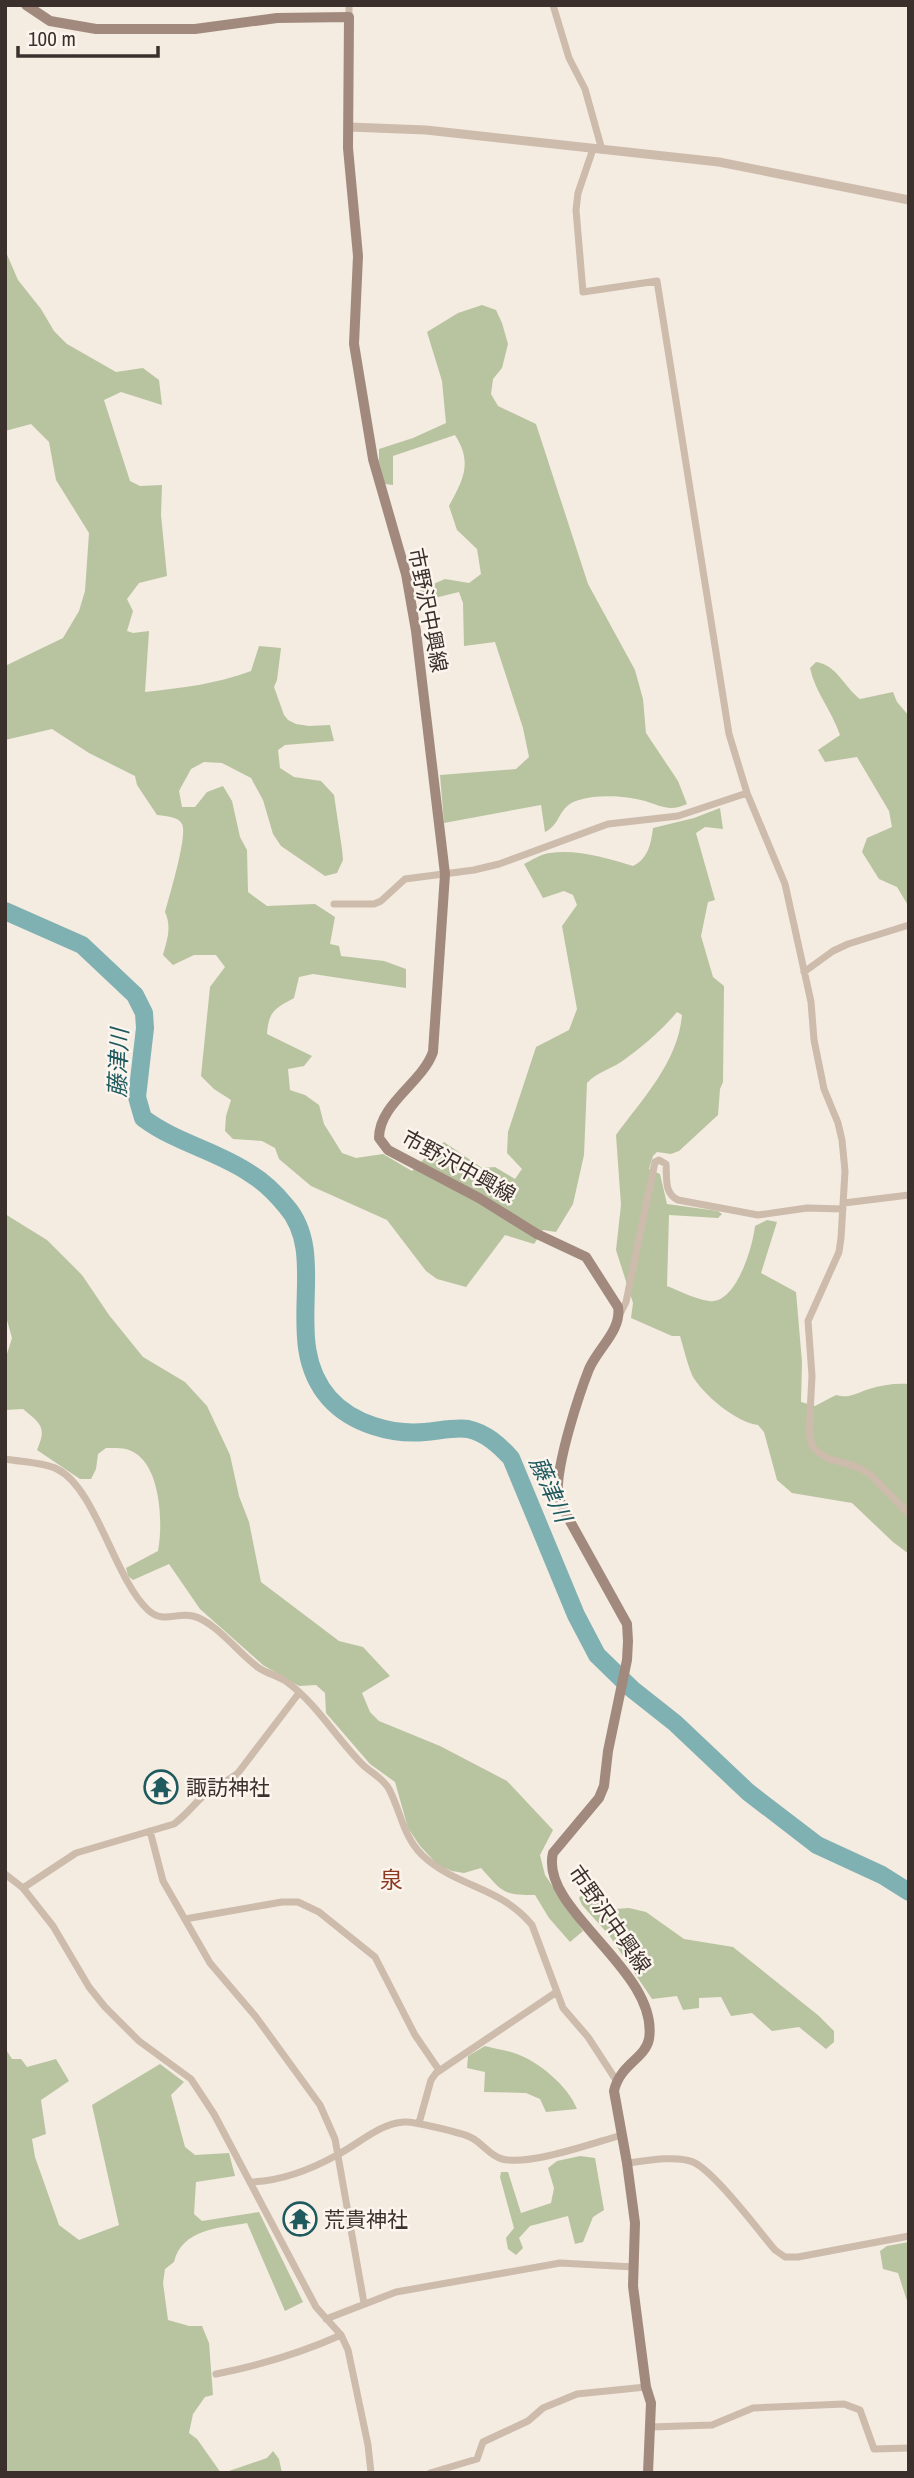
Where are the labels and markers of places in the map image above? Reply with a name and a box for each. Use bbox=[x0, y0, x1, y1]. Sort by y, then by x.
temple icon: 諏訪神社 bbox=[142, 1768, 180, 1806]
place label: 諏訪神社 bbox=[186, 1773, 270, 1802]
temple icon: 荒貴神社 bbox=[281, 2200, 319, 2238]
place label: 荒貴神社 bbox=[324, 2205, 408, 2234]

